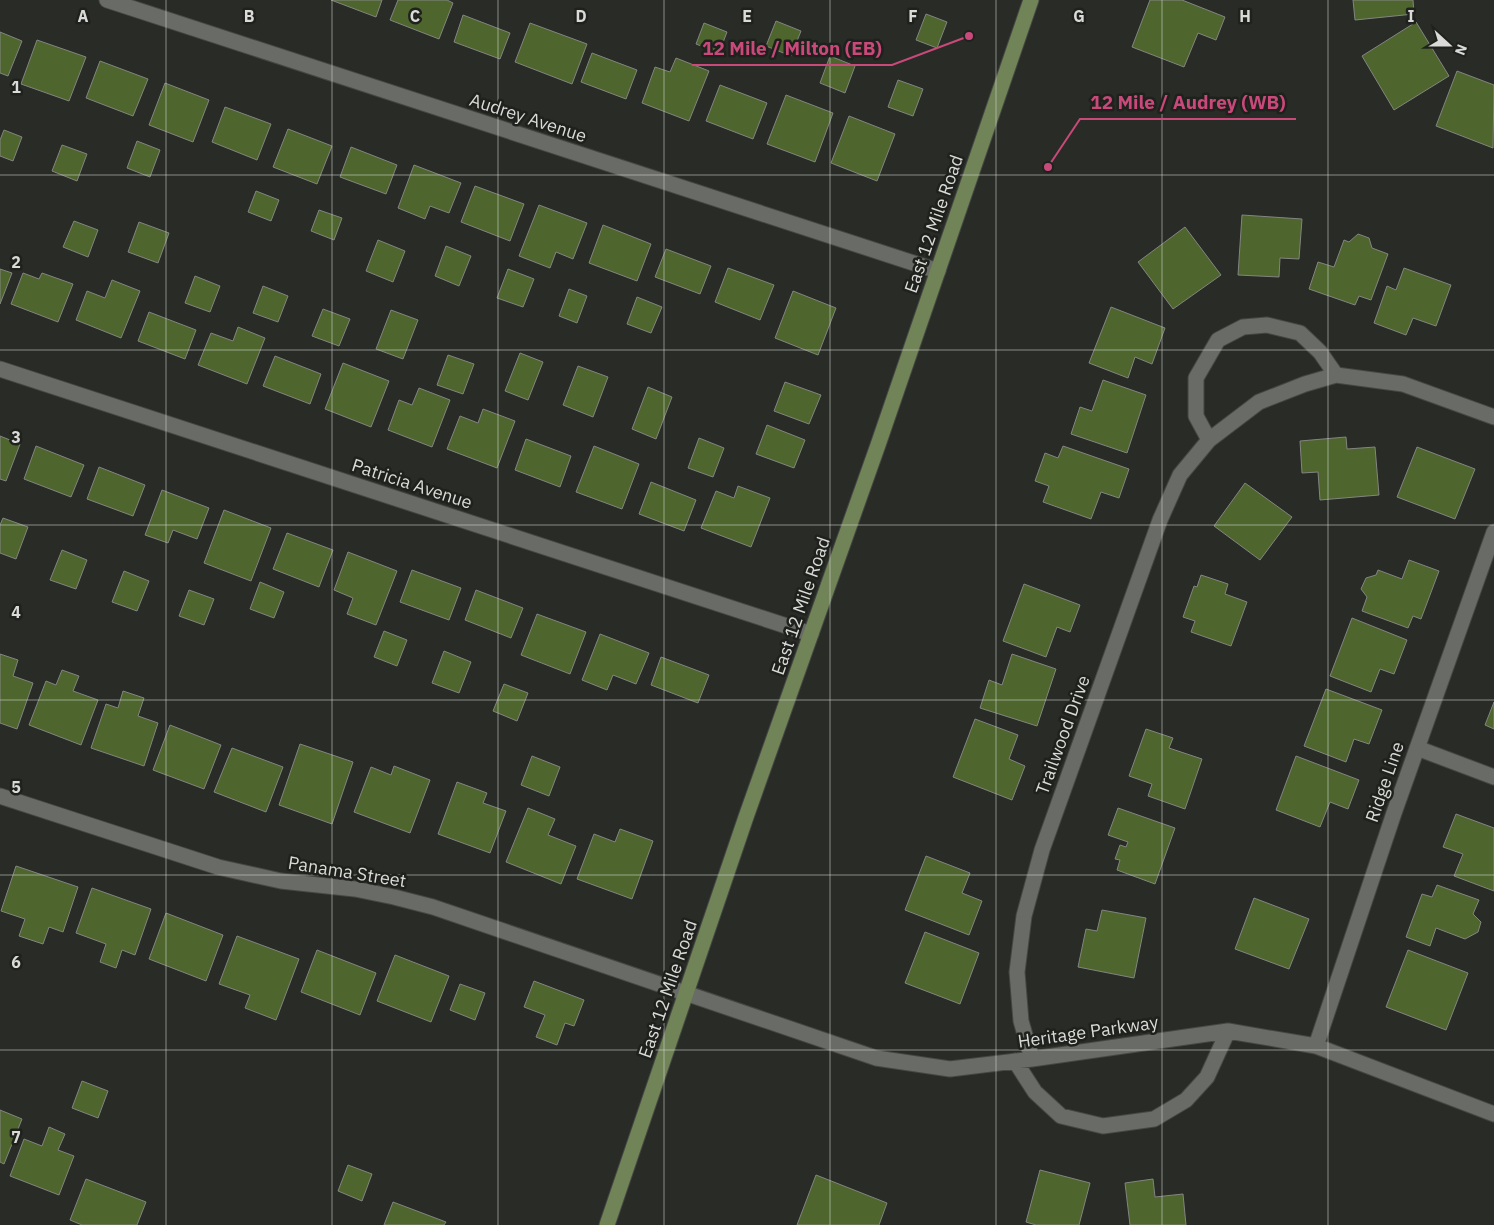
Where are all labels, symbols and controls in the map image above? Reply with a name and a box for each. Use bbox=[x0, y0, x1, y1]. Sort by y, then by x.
text: A bbox=[78, 6, 89, 26]
text: B bbox=[244, 6, 255, 26]
text: C bbox=[410, 6, 420, 26]
text: D bbox=[575, 6, 587, 26]
text: E bbox=[742, 6, 752, 26]
text: F bbox=[908, 6, 918, 26]
text: G bbox=[1073, 6, 1085, 26]
text: H bbox=[1239, 6, 1251, 26]
text: I bbox=[1408, 6, 1415, 26]
north arrow bbox=[1424, 20, 1474, 70]
callout: 12 Mile / Milton (EB) bbox=[692, 31, 892, 65]
text: 12 Mile / Milton (EB) bbox=[702, 36, 882, 60]
text: N bbox=[1451, 42, 1471, 58]
text: 1 bbox=[11, 77, 21, 97]
callout: 12 Mile / Audrey (WB) bbox=[1080, 85, 1296, 119]
street label: Audrey Avenue bbox=[467, 88, 590, 147]
text: 12 Mile / Audrey (WB) bbox=[1090, 90, 1286, 114]
street label: East 12 Mile Road bbox=[899, 152, 968, 296]
text: 2 bbox=[11, 252, 21, 272]
text: 3 bbox=[11, 427, 21, 447]
street label: Patricia Avenue bbox=[349, 453, 475, 514]
street label: East 12 Mile Road bbox=[766, 534, 835, 678]
text: 4 bbox=[11, 602, 21, 622]
street label: Trailwood Drive bbox=[1030, 672, 1095, 798]
street label: Ridge Line bbox=[1360, 738, 1409, 825]
text: 5 bbox=[11, 777, 21, 797]
street label: Panama Street bbox=[286, 851, 408, 892]
street label: East 12 Mile Road bbox=[633, 917, 702, 1061]
text: 6 bbox=[11, 952, 21, 972]
street label: Heritage Parkway bbox=[1016, 1010, 1160, 1053]
text: 7 bbox=[11, 1127, 21, 1147]

